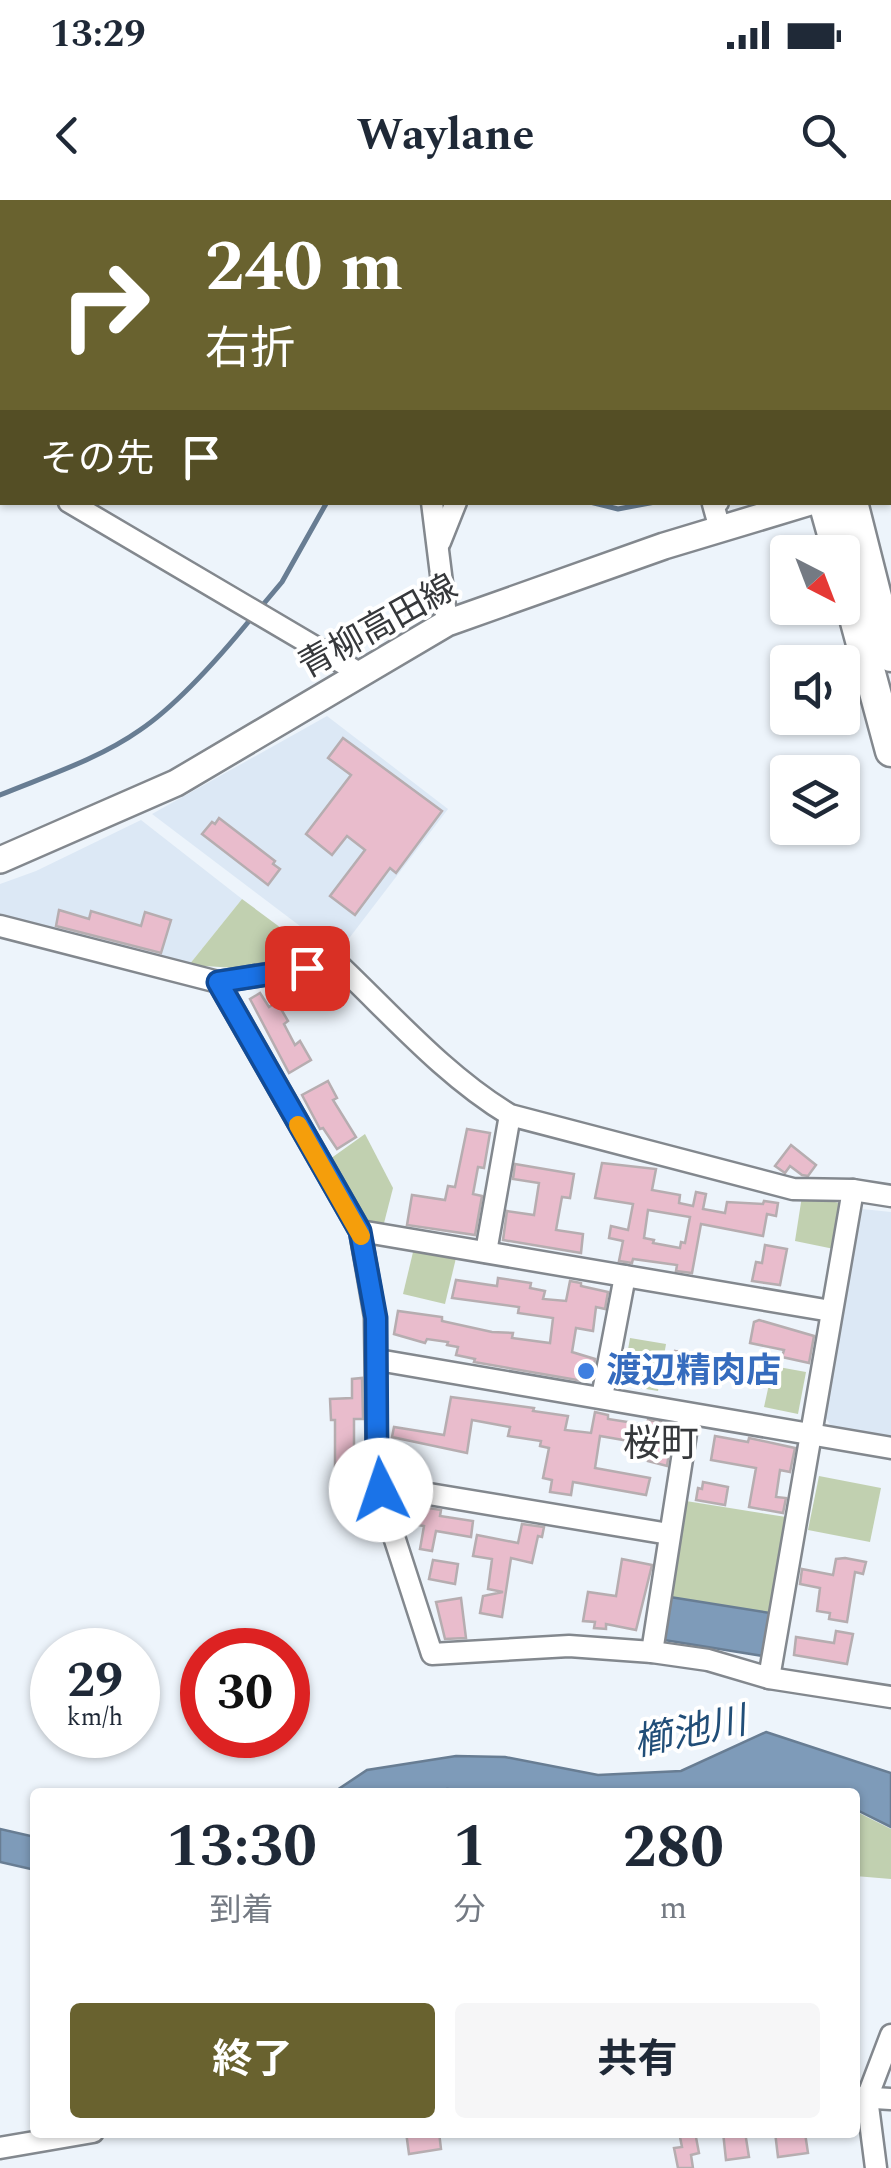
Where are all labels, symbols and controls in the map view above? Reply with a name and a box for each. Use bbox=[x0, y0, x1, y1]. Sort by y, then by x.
text: 13:29 bbox=[50, 6, 145, 64]
text: Waylane bbox=[357, 101, 534, 170]
icon: back bbox=[40, 108, 95, 163]
icon: search bbox=[796, 108, 851, 163]
text: 240 m bbox=[205, 215, 403, 321]
icon: right bbox=[40, 240, 170, 370]
text: 右折 bbox=[205, 315, 295, 384]
icon: arrive bbox=[174, 430, 229, 485]
text: その先 bbox=[40, 431, 154, 489]
north arrow bbox=[770, 535, 860, 625]
map controls bbox=[770, 535, 860, 845]
street label: 青柳高田線 bbox=[289, 561, 467, 693]
button: sound bbox=[770, 645, 860, 735]
button: layers bbox=[770, 755, 860, 845]
pin bbox=[265, 926, 350, 1011]
icon: arrive bbox=[280, 941, 335, 996]
place label: 渡辺精肉店 bbox=[606, 1345, 781, 1398]
marker: 渡辺精肉店 bbox=[575, 1360, 597, 1382]
district label: 桜町 bbox=[623, 1416, 699, 1474]
position arrow bbox=[329, 1438, 433, 1542]
speed limit sign: 30 bbox=[180, 1628, 310, 1758]
text: 29 bbox=[67, 1643, 123, 1719]
water label: 櫛池川 bbox=[628, 1692, 756, 1773]
text: km/h bbox=[67, 1699, 123, 1737]
text: 13:30 bbox=[166, 1801, 317, 1893]
text: 1 bbox=[453, 1801, 487, 1893]
text: 280 bbox=[623, 1802, 724, 1894]
text: m bbox=[660, 1884, 687, 1933]
text: 到着 bbox=[210, 1886, 274, 1935]
text: 分 bbox=[454, 1886, 486, 1935]
button: 終了 bbox=[70, 2003, 435, 2118]
button: 共有 bbox=[455, 2003, 820, 2118]

